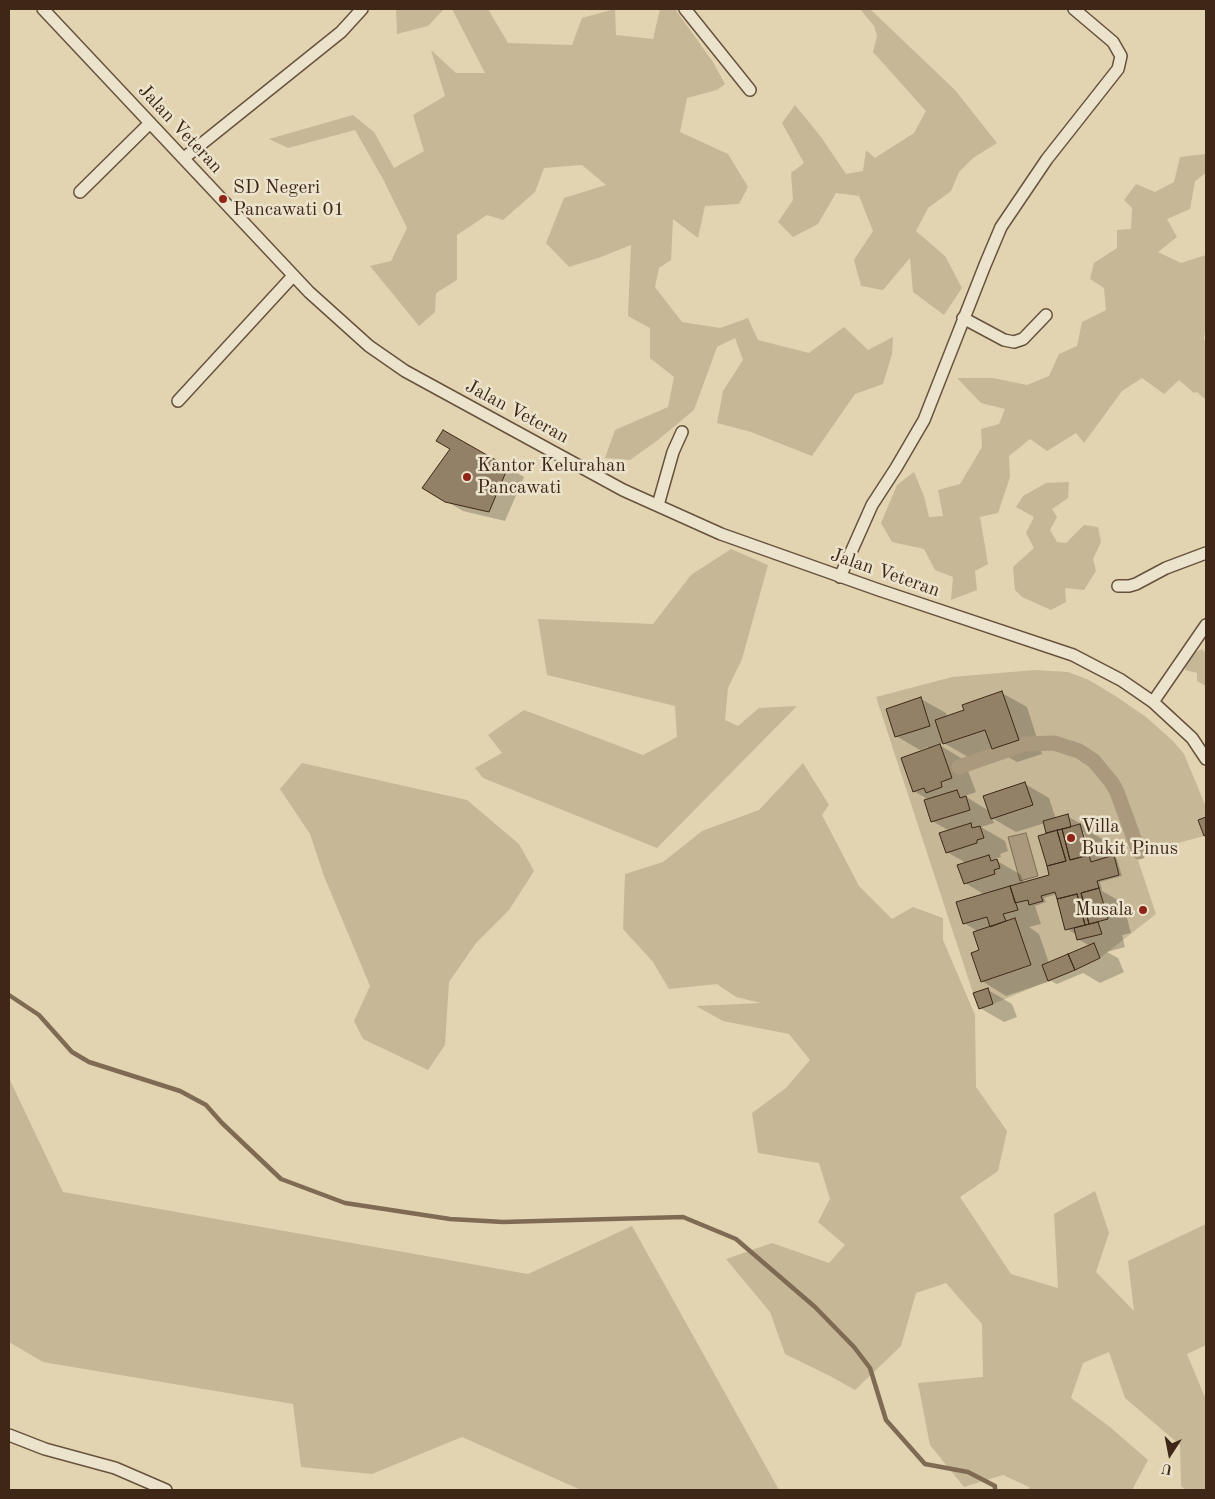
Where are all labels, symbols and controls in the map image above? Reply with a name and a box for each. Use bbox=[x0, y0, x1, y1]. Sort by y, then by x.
street label: Jalan Veteran bbox=[133, 79, 227, 179]
place label: SD Negeri Pancawati 01 bbox=[233, 177, 345, 221]
marker: SD Negeri Pancawati 01 bbox=[217, 193, 229, 205]
street label: Jalan Veteran bbox=[461, 375, 573, 449]
place label: Kantor Kelurahan Pancawati bbox=[477, 455, 626, 499]
marker: Kantor Kelurahan Pancawati bbox=[461, 471, 473, 483]
street label: Jalan Veteran bbox=[827, 544, 943, 602]
place label: Villa Bukit Pinus bbox=[1081, 816, 1178, 860]
marker: Villa Bukit Pinus bbox=[1065, 832, 1077, 844]
place label: Musala bbox=[1075, 899, 1133, 921]
marker: Musala bbox=[1137, 904, 1149, 916]
north arrow bbox=[1145, 1429, 1195, 1479]
text: U bbox=[1160, 1461, 1174, 1477]

